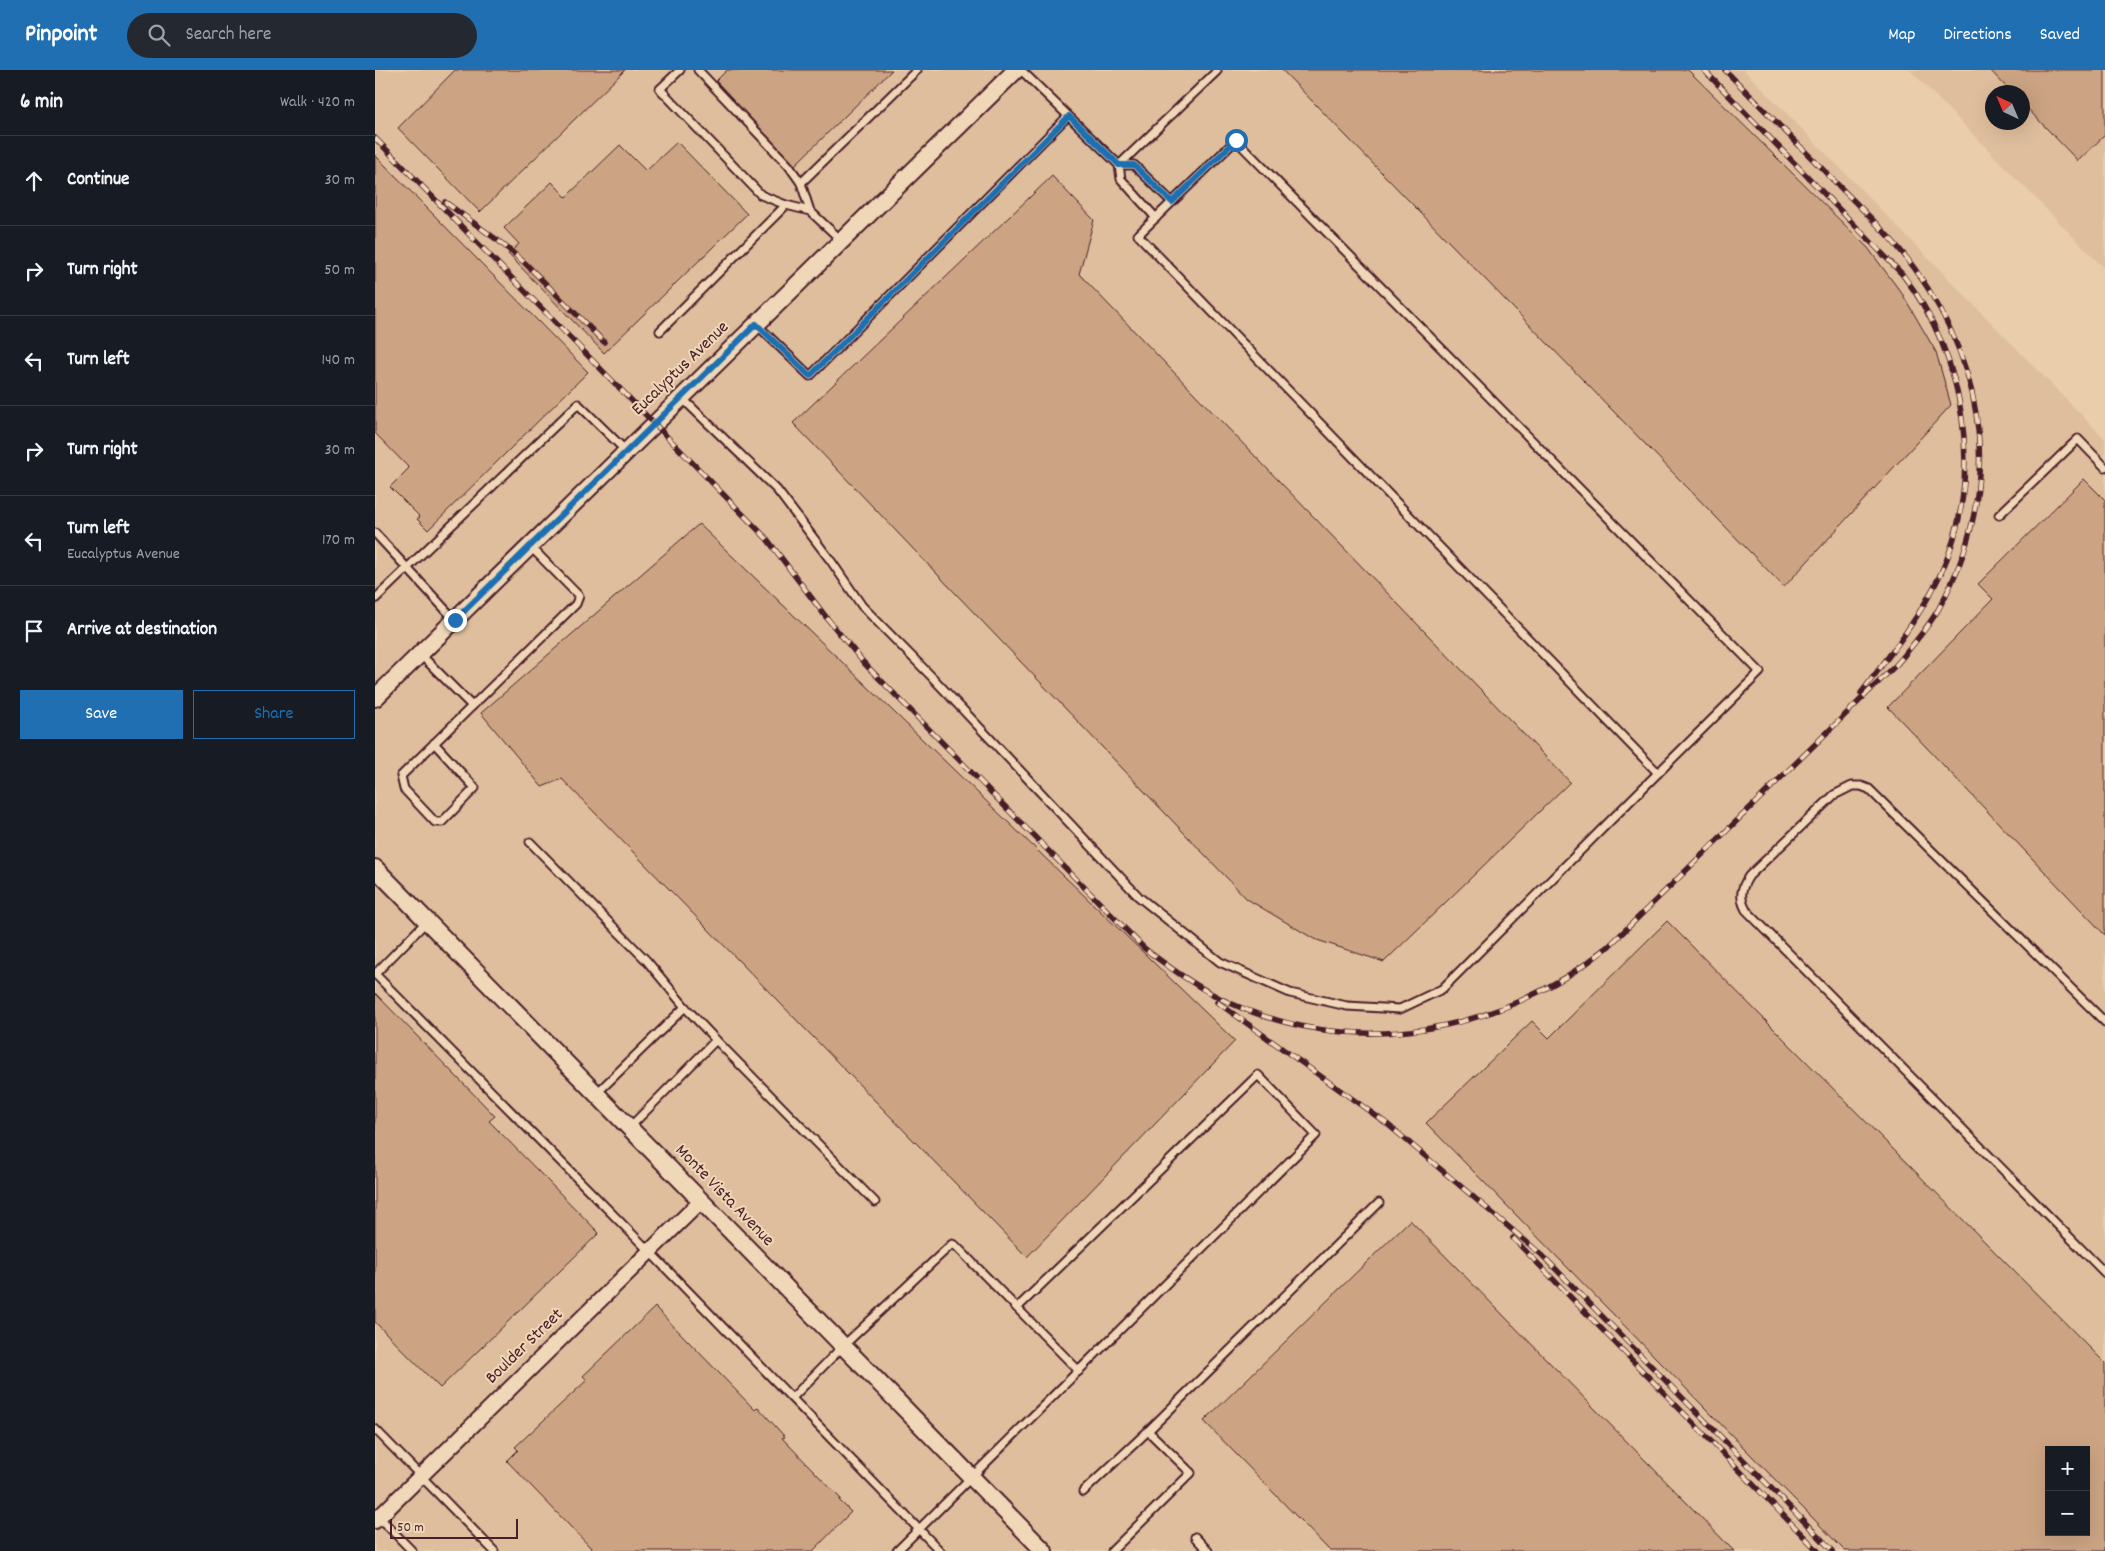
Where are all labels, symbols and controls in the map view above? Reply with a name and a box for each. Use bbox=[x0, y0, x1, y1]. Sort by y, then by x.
search box bbox=[127, 13, 477, 58]
text: Pinpoint bbox=[25, 18, 97, 52]
icon: search bbox=[145, 21, 173, 49]
text: Search here bbox=[185, 22, 271, 49]
text: Map bbox=[1888, 23, 1915, 48]
text: Directions bbox=[1943, 23, 2012, 48]
text: Saved bbox=[2040, 23, 2080, 48]
north arrow bbox=[1985, 85, 2030, 130]
text: 6 min bbox=[20, 88, 63, 118]
text: Walk · 420 m bbox=[280, 91, 355, 114]
route start bbox=[1225, 129, 1248, 152]
icon: ahead bbox=[20, 167, 48, 195]
text: Continue bbox=[67, 167, 129, 194]
text: 30 m bbox=[325, 169, 355, 192]
icon: right bbox=[20, 257, 48, 285]
text: Turn right bbox=[67, 257, 138, 284]
text: 50 m bbox=[324, 259, 355, 282]
street label: Eucalyptus Avenue bbox=[627, 316, 735, 422]
icon: left bbox=[20, 347, 48, 375]
text: Turn left bbox=[67, 347, 130, 374]
text: 140 m bbox=[321, 349, 355, 372]
icon: right bbox=[20, 437, 48, 465]
text: Turn right bbox=[67, 437, 138, 464]
text: 30 m bbox=[325, 439, 355, 462]
text: Turn left bbox=[67, 516, 130, 543]
icon: left bbox=[20, 527, 48, 555]
text: 170 m bbox=[322, 529, 355, 552]
text: Eucalyptus Avenue bbox=[67, 543, 180, 566]
route end bbox=[444, 609, 467, 632]
icon: arrive bbox=[20, 617, 48, 645]
text: Arrive at destination bbox=[67, 617, 217, 644]
button: Save bbox=[20, 690, 183, 739]
button: Share bbox=[193, 690, 355, 739]
street label: Monte Vista Avenue bbox=[669, 1139, 779, 1253]
street label: Boulder Street bbox=[481, 1303, 570, 1391]
map controls bbox=[2045, 1446, 2090, 1536]
button: + bbox=[2045, 1446, 2090, 1491]
button: − bbox=[2045, 1491, 2090, 1536]
scale bar bbox=[390, 1516, 517, 1539]
text: 50 m bbox=[397, 1518, 424, 1538]

